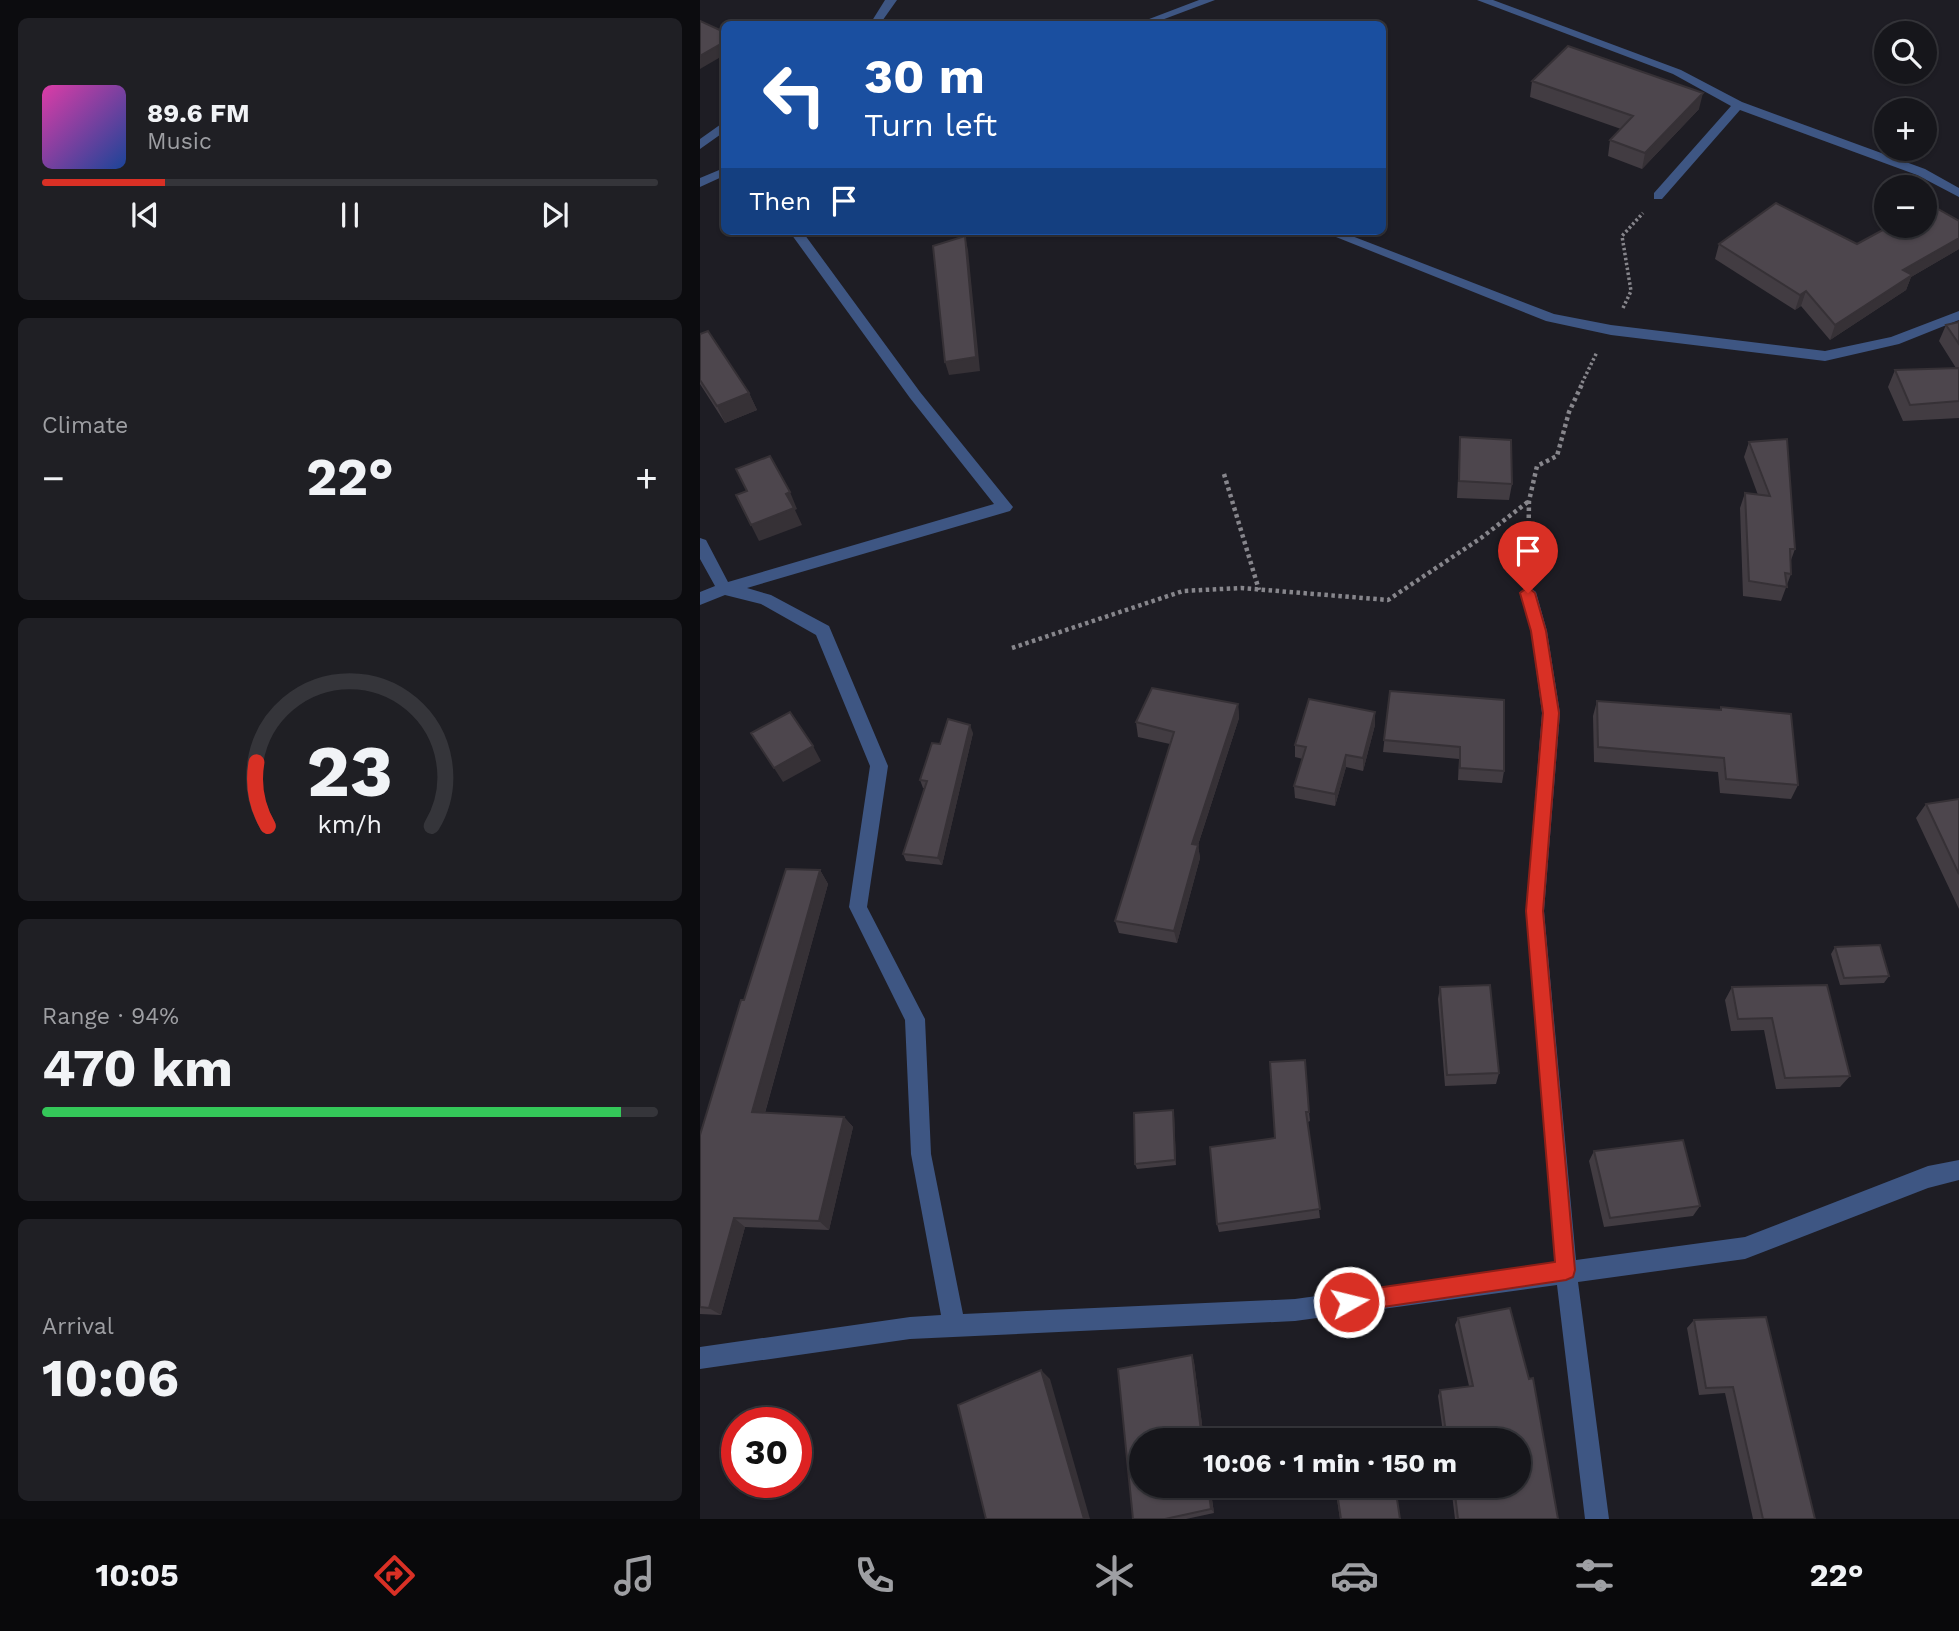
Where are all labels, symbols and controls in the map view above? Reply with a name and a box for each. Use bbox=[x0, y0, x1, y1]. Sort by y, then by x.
map controls bbox=[1874, 21, 1937, 238]
button: search bbox=[1874, 21, 1937, 84]
text: 30 m bbox=[864, 47, 985, 105]
icon: left bbox=[749, 49, 840, 140]
text: 89.6 FM bbox=[147, 98, 250, 128]
button: + bbox=[1874, 98, 1937, 161]
text: Turn left bbox=[864, 106, 997, 144]
text: Music bbox=[147, 128, 212, 155]
button: − bbox=[1874, 175, 1937, 238]
icon: arrive bbox=[825, 182, 863, 220]
text: Then bbox=[749, 186, 811, 216]
icon: previous bbox=[126, 196, 164, 234]
icon: pause bbox=[331, 196, 369, 234]
icon: next bbox=[536, 196, 574, 234]
text: Climate bbox=[42, 412, 128, 439]
text: 22° bbox=[306, 447, 394, 508]
text: − bbox=[42, 456, 65, 500]
text: + bbox=[635, 456, 658, 500]
pin bbox=[1498, 521, 1558, 593]
icon: arrive bbox=[1509, 532, 1547, 570]
text: 23 bbox=[307, 728, 393, 814]
text: km/h bbox=[318, 809, 382, 838]
text: Range · 94% bbox=[42, 1003, 179, 1030]
text: 470 km bbox=[42, 1038, 233, 1099]
position arrow bbox=[1312, 1265, 1386, 1339]
text: Arrival bbox=[42, 1313, 114, 1340]
text: 10:06 bbox=[42, 1348, 179, 1409]
speed limit sign: 30 bbox=[721, 1407, 812, 1498]
text: 10:06 · 1 min · 150 m bbox=[1203, 1448, 1457, 1478]
icon: directions bbox=[370, 1551, 419, 1600]
icon: music bbox=[610, 1551, 659, 1600]
icon: phone bbox=[850, 1551, 899, 1600]
icon: climate bbox=[1090, 1551, 1139, 1600]
icon: car bbox=[1330, 1551, 1379, 1600]
icon: filters bbox=[1570, 1551, 1619, 1600]
text: 10:05 bbox=[95, 1556, 179, 1594]
text: 22° bbox=[1810, 1556, 1864, 1594]

